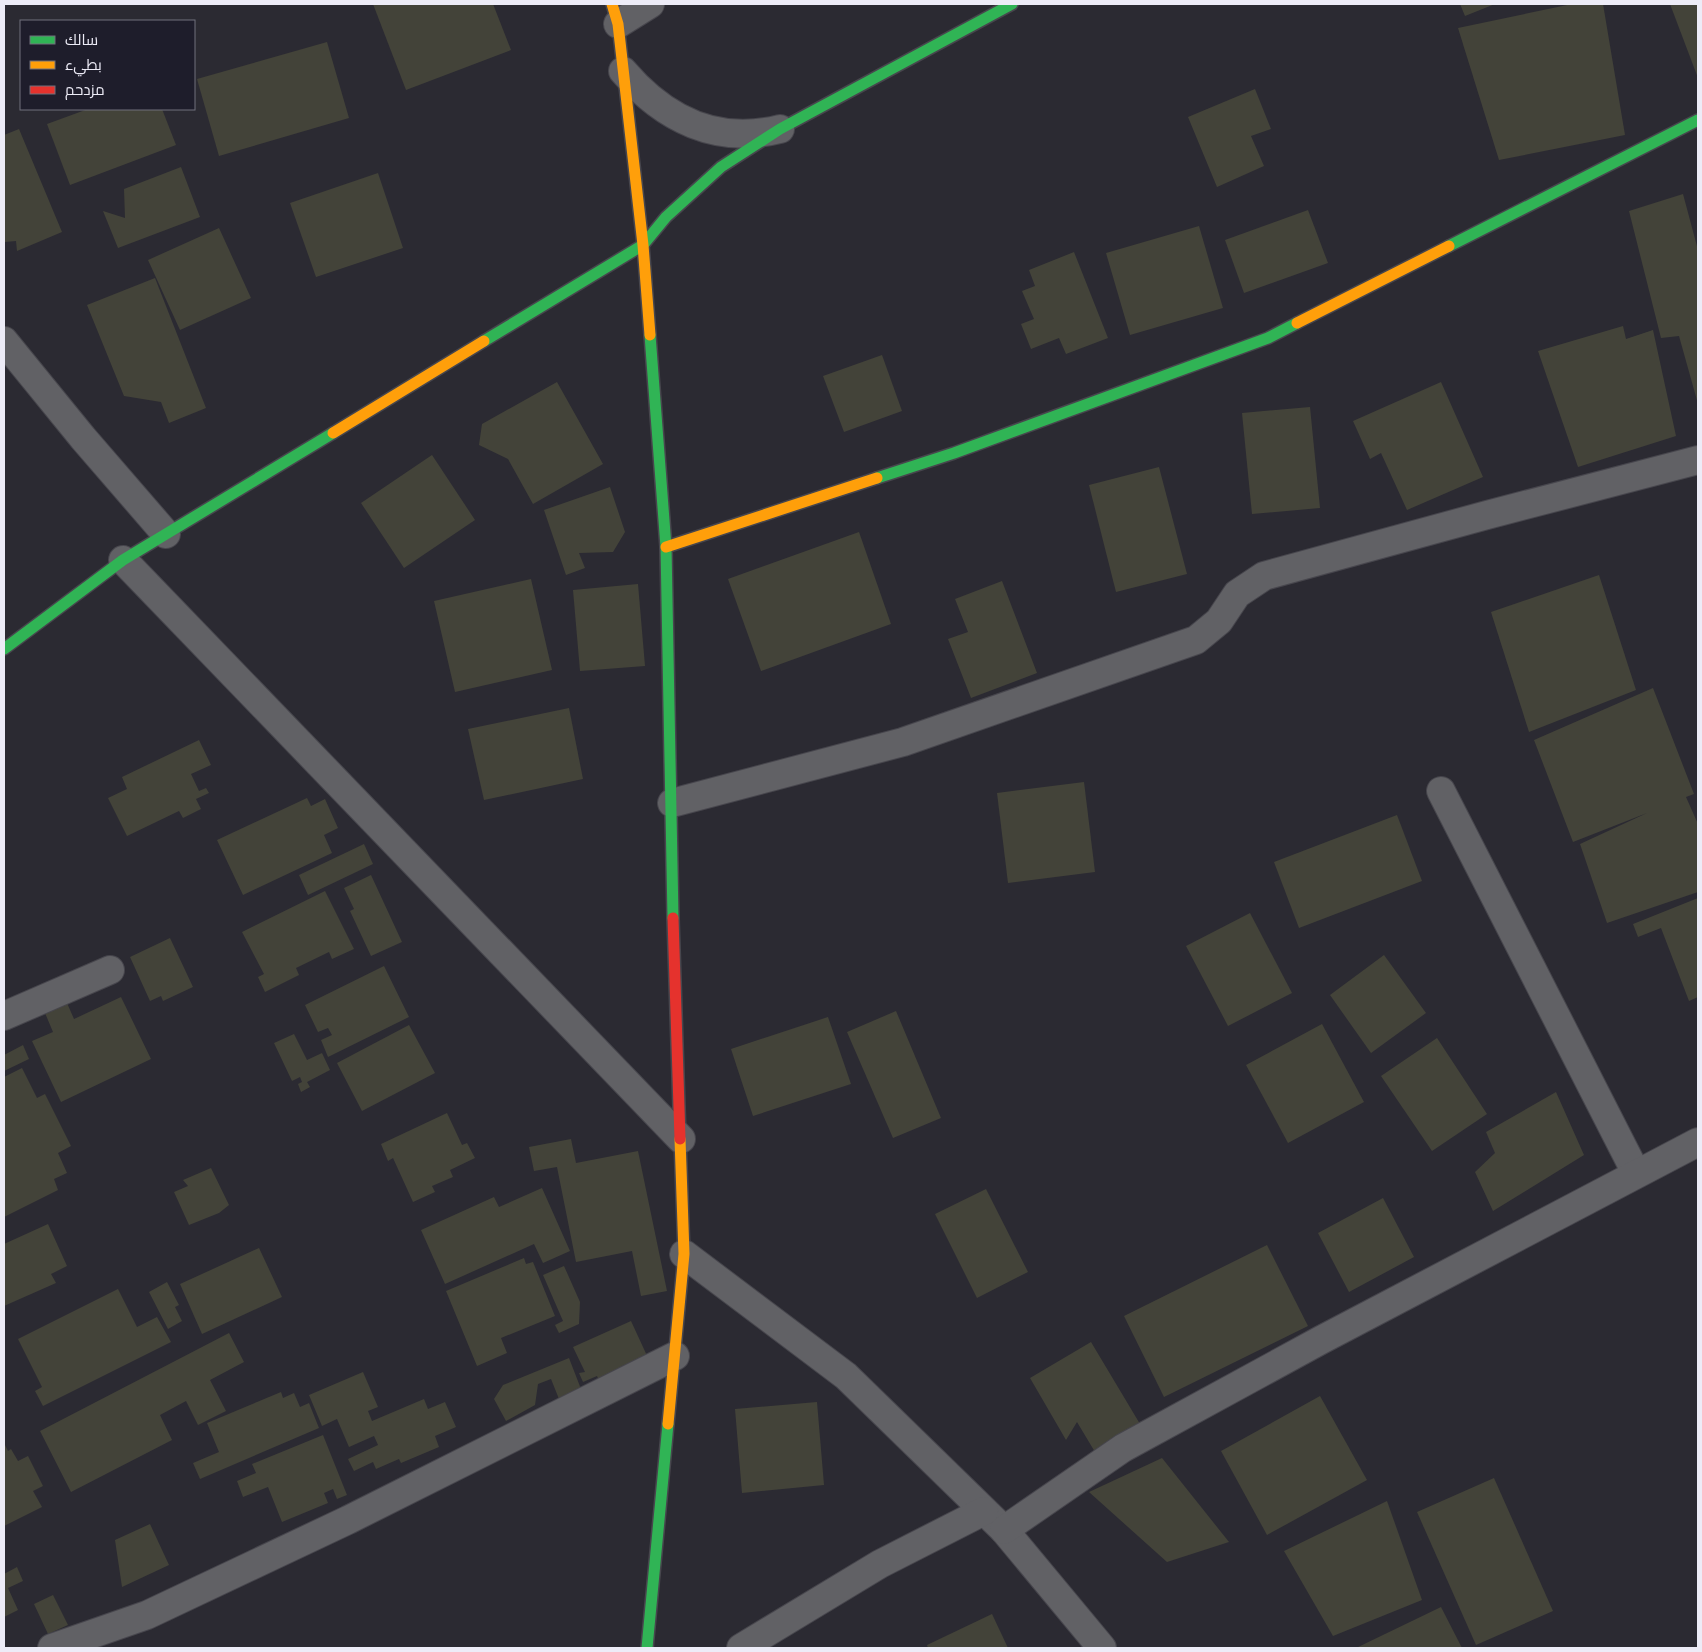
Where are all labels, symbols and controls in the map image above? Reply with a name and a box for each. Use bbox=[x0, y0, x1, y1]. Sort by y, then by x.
legend bbox=[20, 20, 195, 110]
text: سالك bbox=[65, 29, 98, 49]
text: بطيء bbox=[65, 54, 102, 77]
text: مزدحم bbox=[65, 79, 105, 100]

